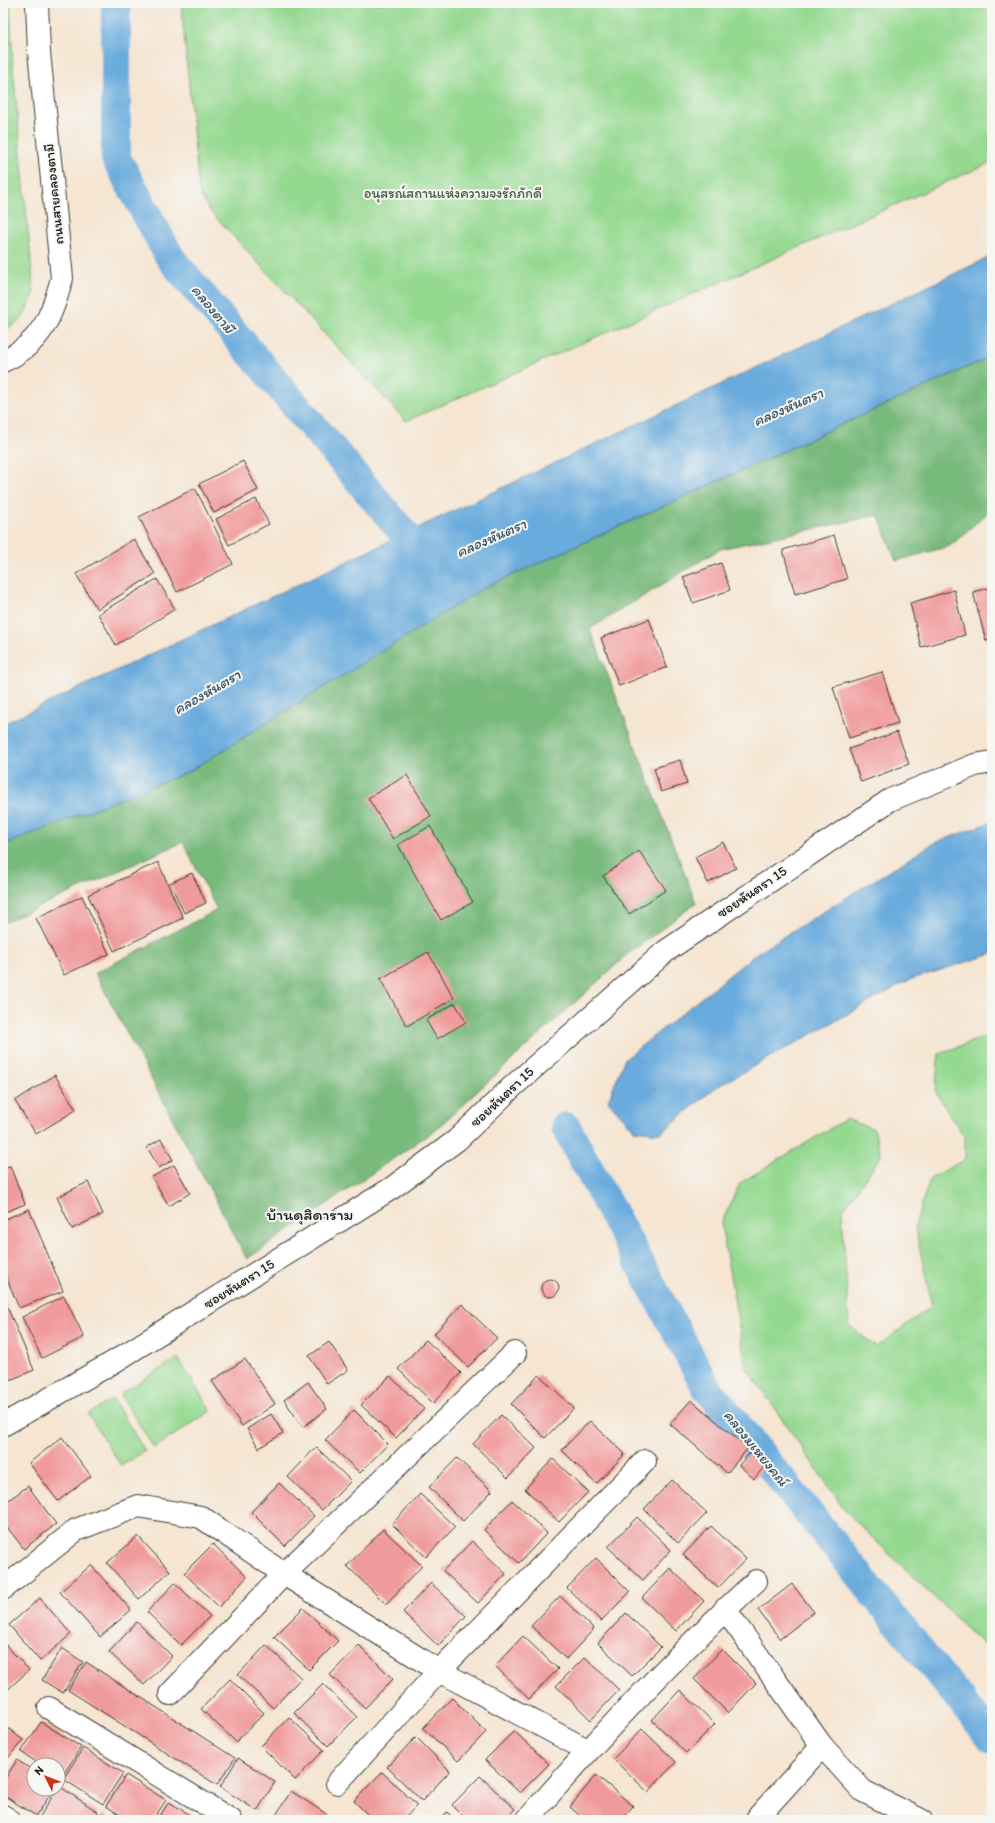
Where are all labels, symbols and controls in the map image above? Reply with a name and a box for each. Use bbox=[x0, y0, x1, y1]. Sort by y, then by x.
street label: ถนนสายคลองตามี bbox=[40, 143, 68, 245]
park label: อนุสรณ์สถานแห่งความจงรักภักดี bbox=[364, 185, 542, 203]
water label: คลองตามี bbox=[188, 281, 240, 338]
water label: คลองหันตรา bbox=[750, 383, 826, 430]
water label: คลองหันตรา bbox=[453, 514, 529, 561]
water label: คลองหันตรา bbox=[170, 665, 244, 718]
street label: ซอยหันตรา 15 bbox=[714, 862, 790, 922]
street label: ซอยหันตรา 15 bbox=[467, 1063, 537, 1131]
district label: บ้านดุสิดาราม bbox=[267, 1205, 353, 1225]
street label: ซอยหันตรา 15 bbox=[200, 1255, 278, 1313]
water label: คลองมเหยงคณ์ bbox=[720, 1406, 793, 1491]
north arrow bbox=[26, 1757, 66, 1797]
text: N bbox=[32, 1763, 46, 1778]

